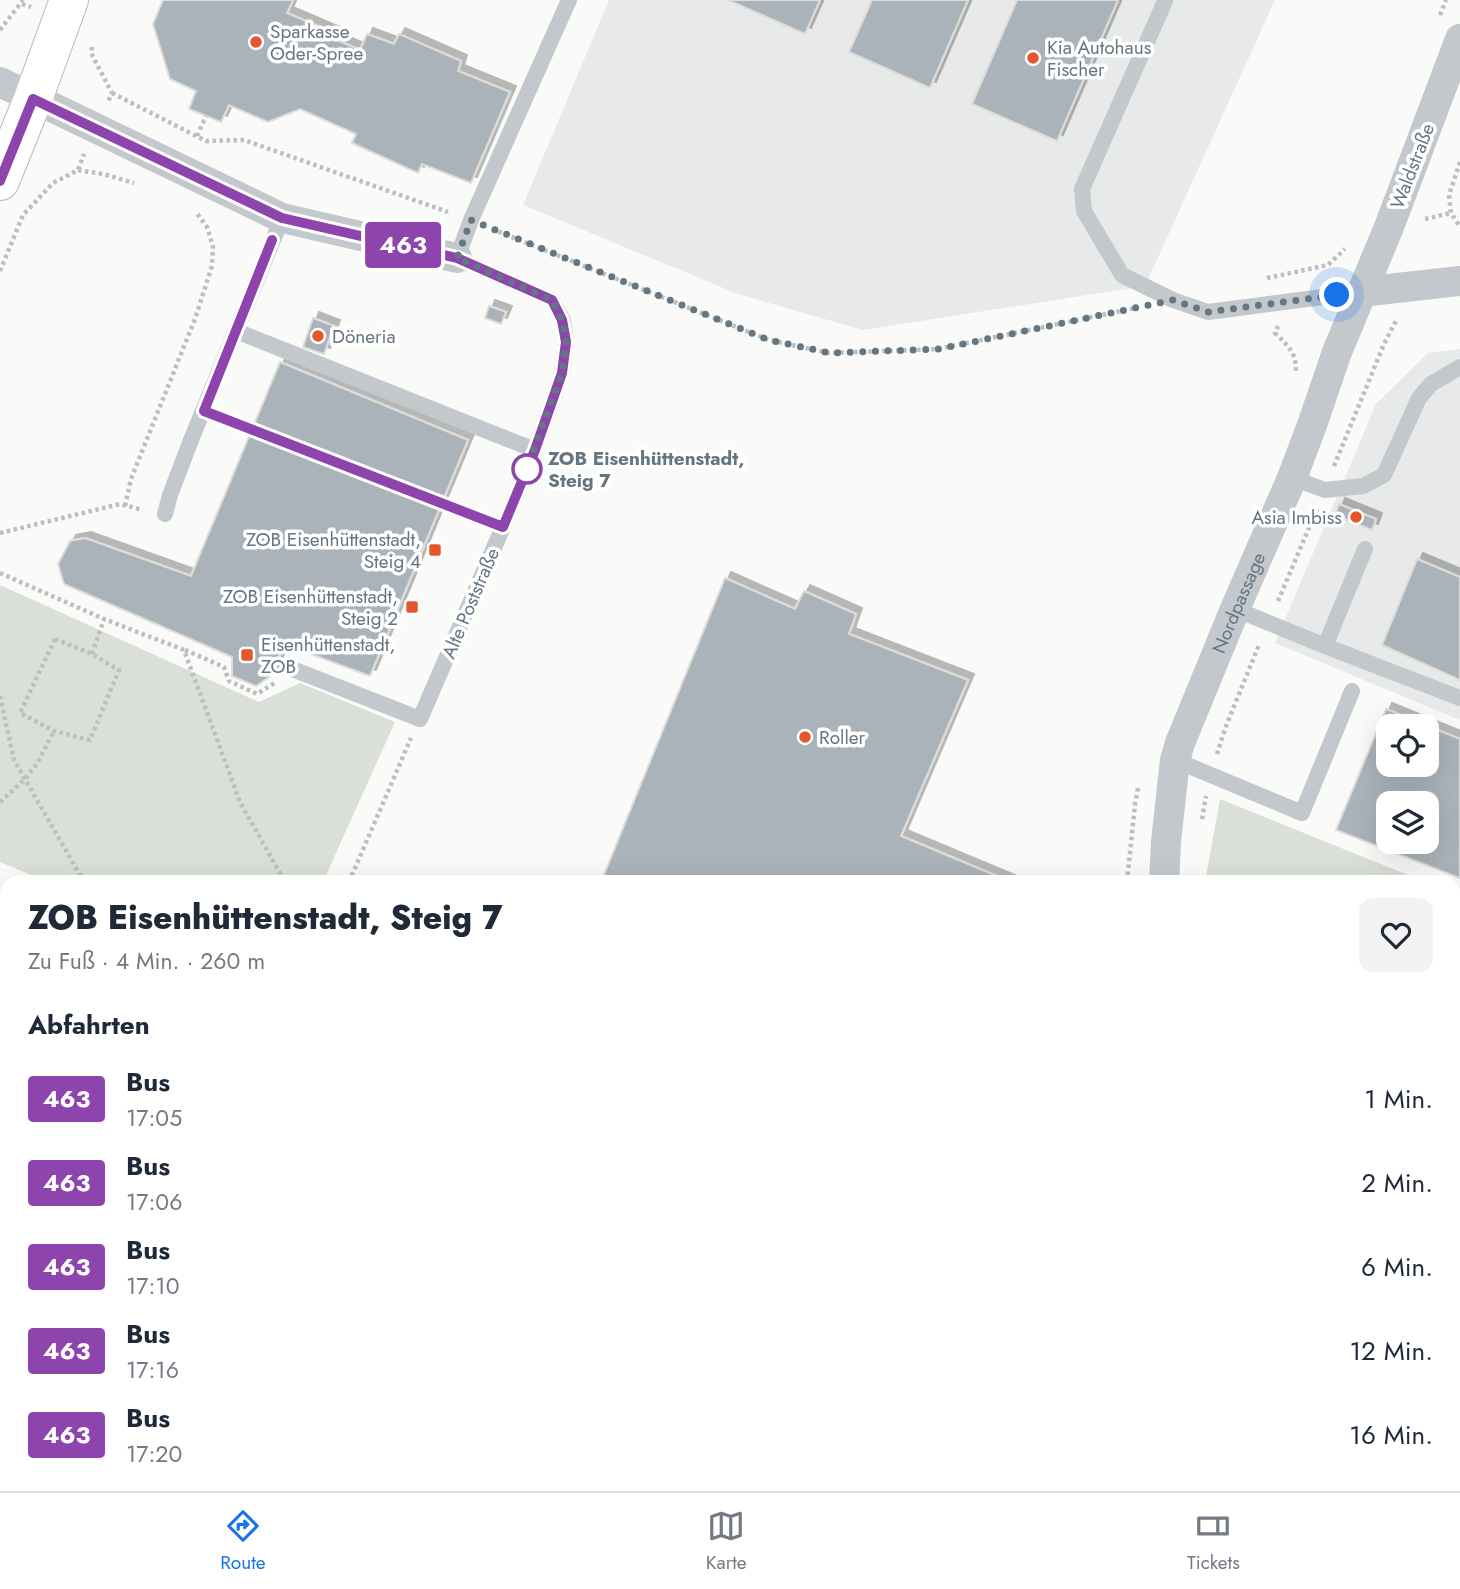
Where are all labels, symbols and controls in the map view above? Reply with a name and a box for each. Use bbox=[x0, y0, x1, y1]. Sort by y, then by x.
place label: Sparkasse Oder-Spree bbox=[270, 18, 363, 67]
marker: Sparkasse Oder-Spree bbox=[248, 34, 264, 50]
place label: Kia Autohaus Fischer bbox=[1047, 34, 1152, 83]
marker: Kia Autohaus Fischer bbox=[1025, 50, 1041, 66]
street label: Waldstraße bbox=[1384, 119, 1441, 213]
line badge: 463 bbox=[363, 222, 443, 268]
text: 463 bbox=[379, 227, 427, 262]
your location bbox=[1319, 277, 1354, 312]
place label: Döneria bbox=[332, 323, 396, 350]
marker: Döneria bbox=[310, 328, 326, 344]
place label: ZOB Eisenhüttenstadt, Steig 7 bbox=[548, 445, 744, 494]
marker: ZOB Eisenhüttenstadt, Steig 7 bbox=[512, 454, 542, 484]
place label: Asia Imbiss bbox=[1251, 504, 1342, 531]
marker: Asia Imbiss bbox=[1348, 509, 1364, 525]
place label: ZOB Eisenhüttenstadt, Steig 4 bbox=[246, 526, 421, 575]
marker: ZOB Eisenhüttenstadt, Steig 4 bbox=[427, 542, 443, 558]
street label: Alte Poststraße bbox=[435, 544, 506, 663]
street label: Nordpassage bbox=[1205, 548, 1272, 658]
place label: ZOB Eisenhüttenstadt, Steig 2 bbox=[223, 583, 398, 632]
marker: ZOB Eisenhüttenstadt, Steig 2 bbox=[404, 599, 420, 615]
place label: Eisenhüttenstadt, ZOB bbox=[261, 631, 395, 680]
marker: Eisenhüttenstadt, ZOB bbox=[239, 647, 255, 663]
map controls bbox=[1376, 714, 1439, 854]
button: locate bbox=[1376, 714, 1439, 777]
place label: Roller bbox=[819, 724, 866, 751]
marker: Roller bbox=[797, 729, 813, 745]
button: layers bbox=[1376, 791, 1439, 854]
text: ZOB Eisenhüttenstadt, Steig 7 bbox=[28, 894, 503, 941]
button: heart bbox=[1359, 898, 1433, 972]
text: Zu Fuß · 4 Min. · 260 m bbox=[28, 944, 265, 978]
text: Abfahrten bbox=[28, 1006, 150, 1044]
text: Bus bbox=[126, 1063, 170, 1101]
text: 1 Min. bbox=[1364, 1080, 1433, 1118]
text: 463 bbox=[43, 1081, 90, 1116]
text: 17:05 bbox=[126, 1101, 182, 1135]
text: Bus bbox=[126, 1147, 170, 1185]
text: 2 Min. bbox=[1361, 1164, 1433, 1202]
text: 463 bbox=[43, 1165, 90, 1200]
text: 17:06 bbox=[126, 1185, 182, 1219]
text: Bus bbox=[126, 1231, 170, 1269]
text: 6 Min. bbox=[1361, 1248, 1433, 1286]
text: 463 bbox=[43, 1249, 90, 1284]
text: 17:10 bbox=[126, 1269, 179, 1303]
text: Bus bbox=[126, 1315, 170, 1353]
text: 12 Min. bbox=[1349, 1332, 1433, 1370]
text: 463 bbox=[43, 1333, 90, 1368]
text: 17:16 bbox=[126, 1353, 179, 1387]
text: Bus bbox=[126, 1399, 170, 1437]
text: 16 Min. bbox=[1349, 1416, 1433, 1454]
text: 463 bbox=[43, 1417, 90, 1452]
text: 17:20 bbox=[126, 1437, 182, 1471]
tab: Route bbox=[220, 1507, 266, 1576]
tab: Karte bbox=[706, 1507, 747, 1576]
tab: Tickets bbox=[1187, 1507, 1240, 1576]

